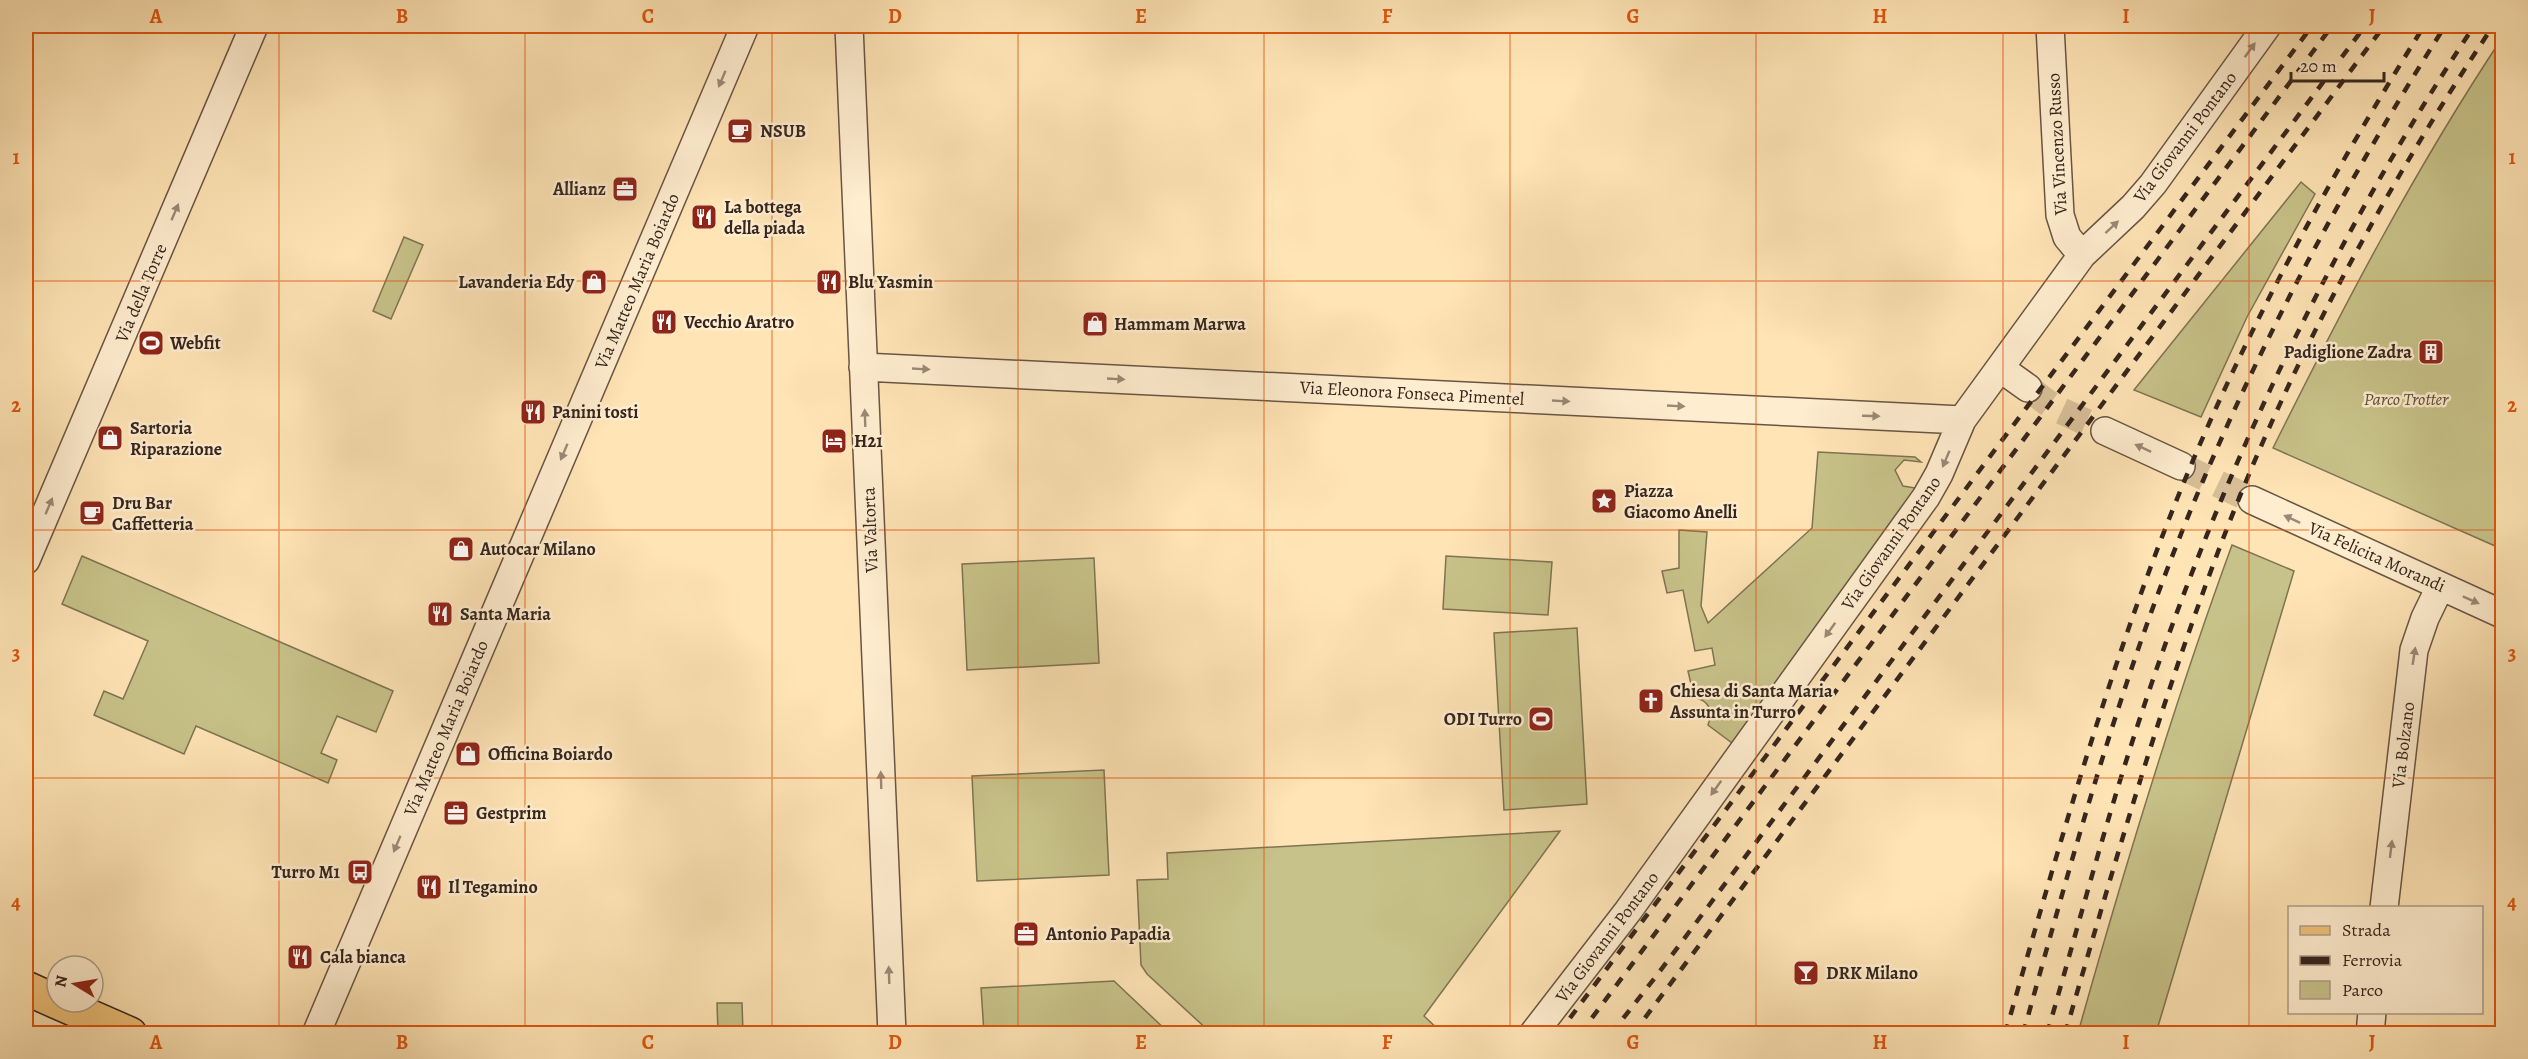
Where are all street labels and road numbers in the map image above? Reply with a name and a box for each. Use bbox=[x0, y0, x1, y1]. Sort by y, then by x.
street label: Via Giovanni Pontano bbox=[2127, 67, 2242, 208]
street label: Via Vincenzo Russo bbox=[2041, 72, 2073, 217]
street label: Via Matteo Maria Boiardo bbox=[589, 189, 685, 374]
street label: Via della Torre bbox=[109, 240, 173, 347]
street label: Via Eleonora Fonseca Pimentel bbox=[1298, 375, 1526, 411]
street label: Via Giovanni Pontano bbox=[1835, 471, 1946, 616]
street label: Via Valtorta bbox=[856, 486, 884, 574]
street label: Via Felicita Morandi bbox=[2304, 516, 2449, 598]
street label: Via Matteo Maria Boiardo bbox=[398, 636, 494, 821]
street label: Via Bolzano bbox=[2386, 700, 2420, 790]
street label: Via Giovanni Pontano bbox=[1549, 867, 1664, 1008]

